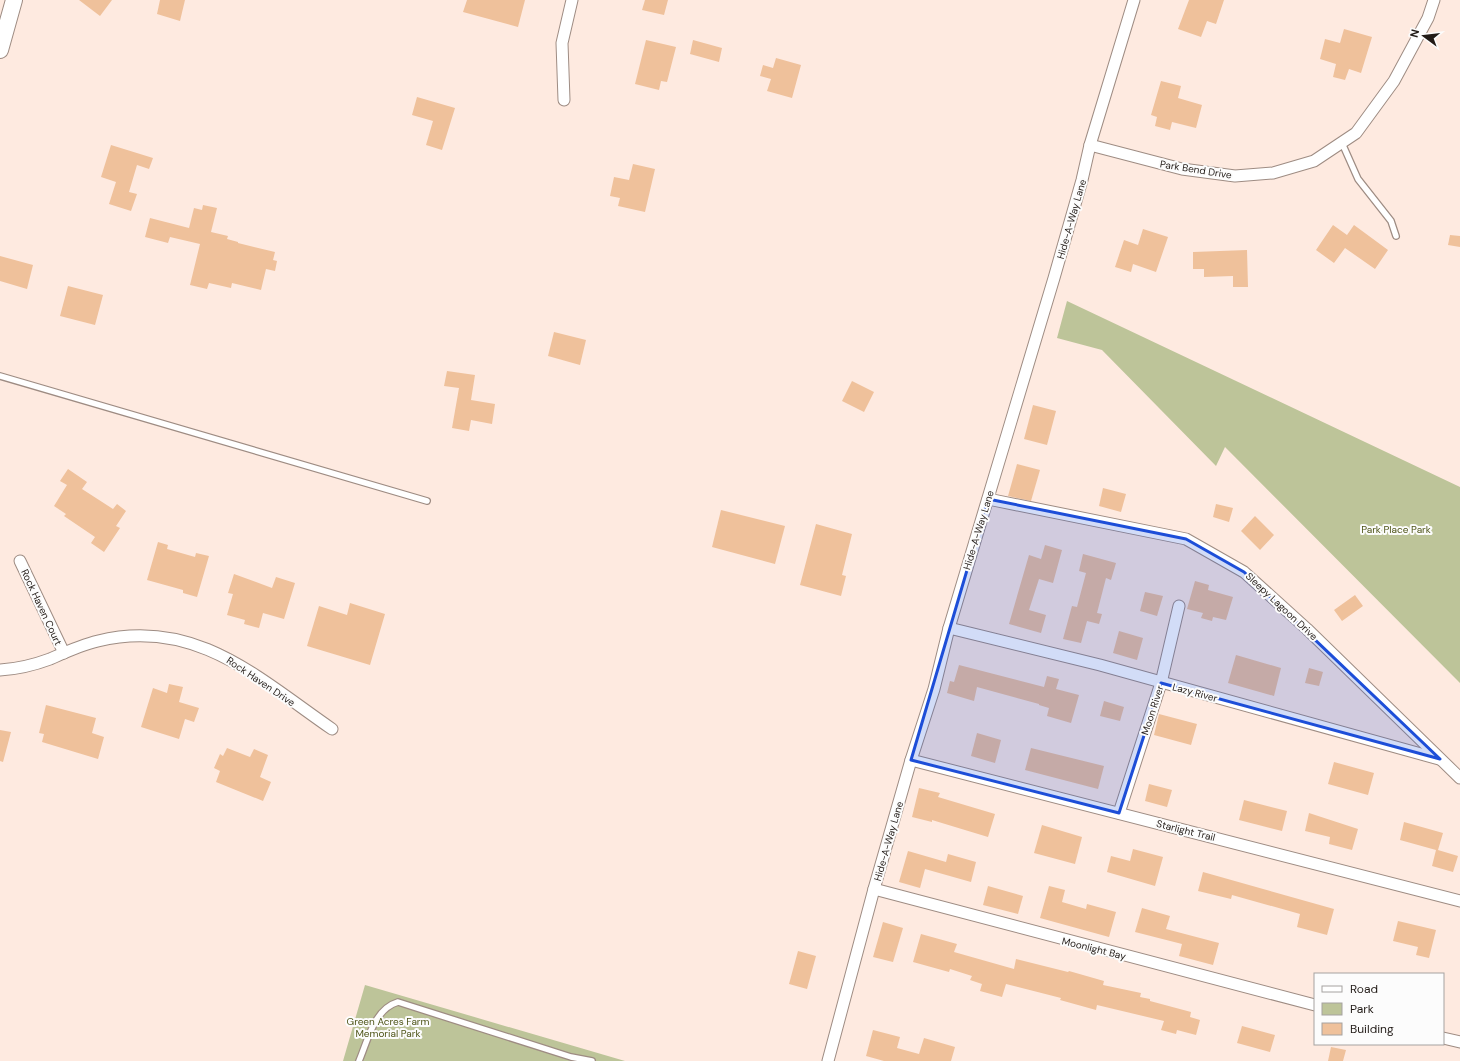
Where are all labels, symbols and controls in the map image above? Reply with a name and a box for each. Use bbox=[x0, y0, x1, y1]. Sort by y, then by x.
north arrow bbox=[1404, 16, 1444, 56]
text: N bbox=[1407, 28, 1422, 39]
street label: Park Bend Drive bbox=[1159, 157, 1233, 182]
street label: Hide-A-Way Lane bbox=[1054, 177, 1089, 261]
street label: Hide-A-Way Lane bbox=[960, 489, 997, 571]
park label: Park Place Park bbox=[1361, 523, 1431, 536]
street label: Rock Haven Court bbox=[18, 567, 65, 647]
street label: Sleepy Lagoon Drive bbox=[1243, 570, 1321, 643]
street label: Rock Haven Drive bbox=[224, 654, 298, 709]
street label: Lazy River bbox=[1171, 680, 1219, 705]
street label: Moon River bbox=[1138, 683, 1167, 737]
street label: Hide-A-Way Lane bbox=[871, 799, 906, 883]
street label: Starlight Trail bbox=[1155, 817, 1217, 844]
street label: Moonlight Bay bbox=[1061, 934, 1128, 963]
legend bbox=[1314, 973, 1444, 1045]
text: Road bbox=[1350, 981, 1378, 997]
text: Park bbox=[1350, 1001, 1374, 1017]
park label: Green Acres Farm Memorial Park bbox=[347, 1015, 430, 1040]
text: Building bbox=[1350, 1021, 1394, 1037]

